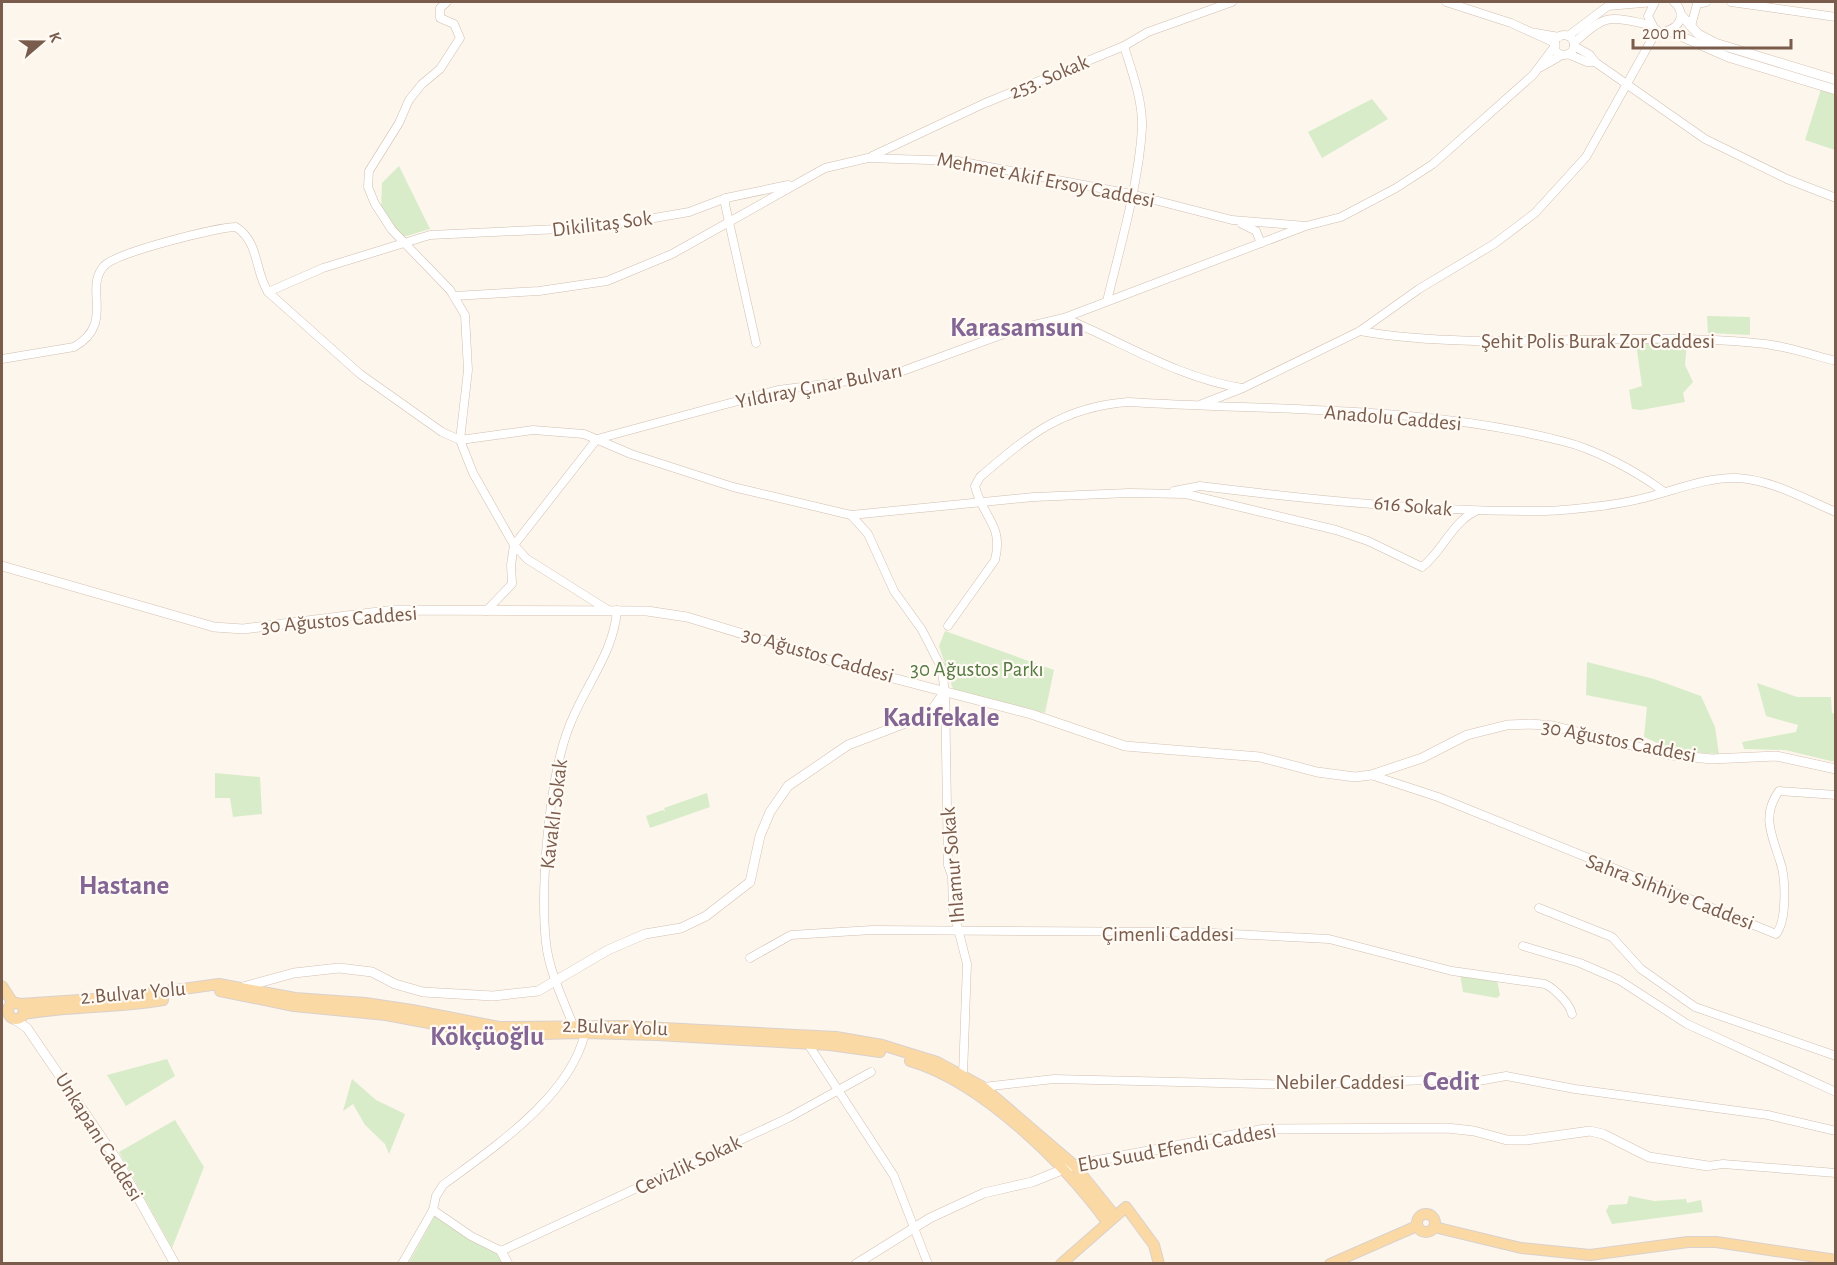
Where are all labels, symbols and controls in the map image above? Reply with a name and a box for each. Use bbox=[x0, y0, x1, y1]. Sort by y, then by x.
north arrow bbox=[12, 12, 72, 72]
scale bar bbox=[1633, 12, 1790, 50]
text: 200 m bbox=[1642, 25, 1687, 43]
text: K bbox=[46, 30, 64, 45]
street label: 253. Sokak bbox=[1006, 51, 1092, 103]
street label: Mehmet Akif Ersoy Caddesi bbox=[935, 149, 1157, 211]
street label: Dikilitaş Sok bbox=[551, 207, 654, 241]
district label: Karasamsun bbox=[950, 314, 1084, 341]
street label: Şehit Polis Burak Zor Caddesi bbox=[1481, 331, 1715, 352]
street label: Yıldıray Çınar Bulvarı bbox=[734, 360, 904, 412]
street label: Anadolu Caddesi bbox=[1323, 402, 1463, 434]
street label: 616 Sokak bbox=[1373, 492, 1454, 520]
street label: 30 Ağustos Caddesi bbox=[260, 603, 418, 637]
street label: 30 Ağustos Caddesi bbox=[740, 623, 896, 687]
park label: 30 Ağustos Parkı bbox=[910, 659, 1044, 680]
district label: Kadifekale bbox=[883, 704, 999, 731]
street label: 30 Ağustos Caddesi bbox=[1540, 716, 1698, 766]
street label: Kavaklı Sokak bbox=[537, 757, 571, 870]
street label: Ihlamur Sokak bbox=[937, 805, 969, 924]
street label: Sahra Sıhhiye Caddesi bbox=[1583, 850, 1757, 934]
district label: Hastane bbox=[79, 872, 169, 899]
street label: Çimenli Caddesi bbox=[1102, 924, 1234, 945]
street label: 2.Bulvar Yolu bbox=[79, 978, 187, 1008]
street label: 2.Bulvar Yolu bbox=[562, 1015, 668, 1039]
district label: Kökçüoğlu bbox=[430, 1023, 544, 1050]
district label: Cedit bbox=[1423, 1068, 1479, 1095]
street label: Unkapanı Caddesi bbox=[51, 1069, 147, 1205]
street label: Nebiler Caddesi bbox=[1275, 1072, 1405, 1093]
street label: Ebu Suud Efendi Caddesi bbox=[1076, 1120, 1278, 1176]
street label: Cevizlik Sokak bbox=[632, 1131, 745, 1199]

